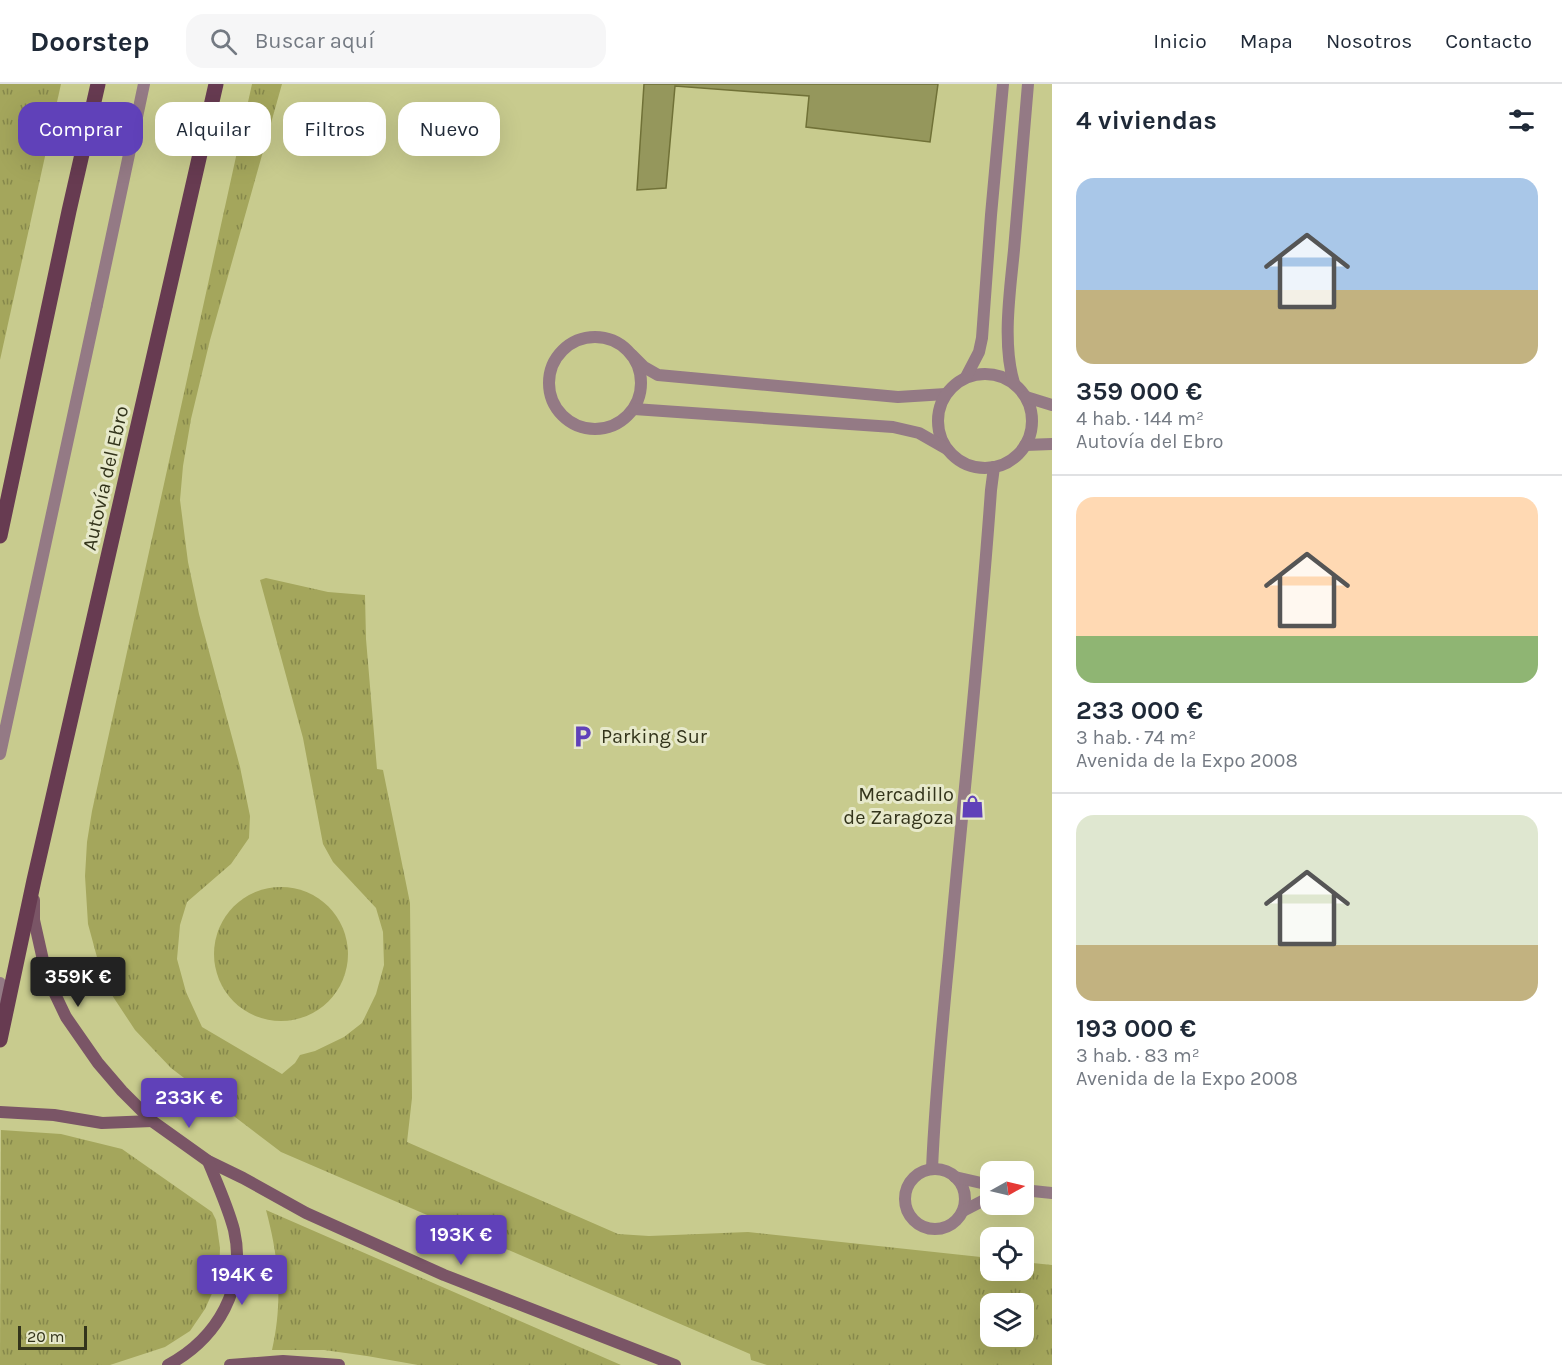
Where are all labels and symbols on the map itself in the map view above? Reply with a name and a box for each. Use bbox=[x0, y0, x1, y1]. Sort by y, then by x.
street label: Autovía del Ebro bbox=[78, 404, 133, 553]
parking icon: Parking Sur bbox=[570, 723, 596, 749]
place label: Parking Sur bbox=[601, 725, 708, 748]
place label: Mercadillo de Zaragoza bbox=[843, 783, 954, 829]
shop icon: Mercadillo de Zaragoza bbox=[959, 793, 985, 819]
pin: 359K € bbox=[29, 957, 127, 1008]
pin: 233K € bbox=[140, 1078, 238, 1129]
north arrow bbox=[980, 1161, 1034, 1215]
pin: 193K € bbox=[412, 1215, 510, 1266]
pin: 194K € bbox=[193, 1255, 291, 1306]
scale bar bbox=[18, 1323, 87, 1350]

